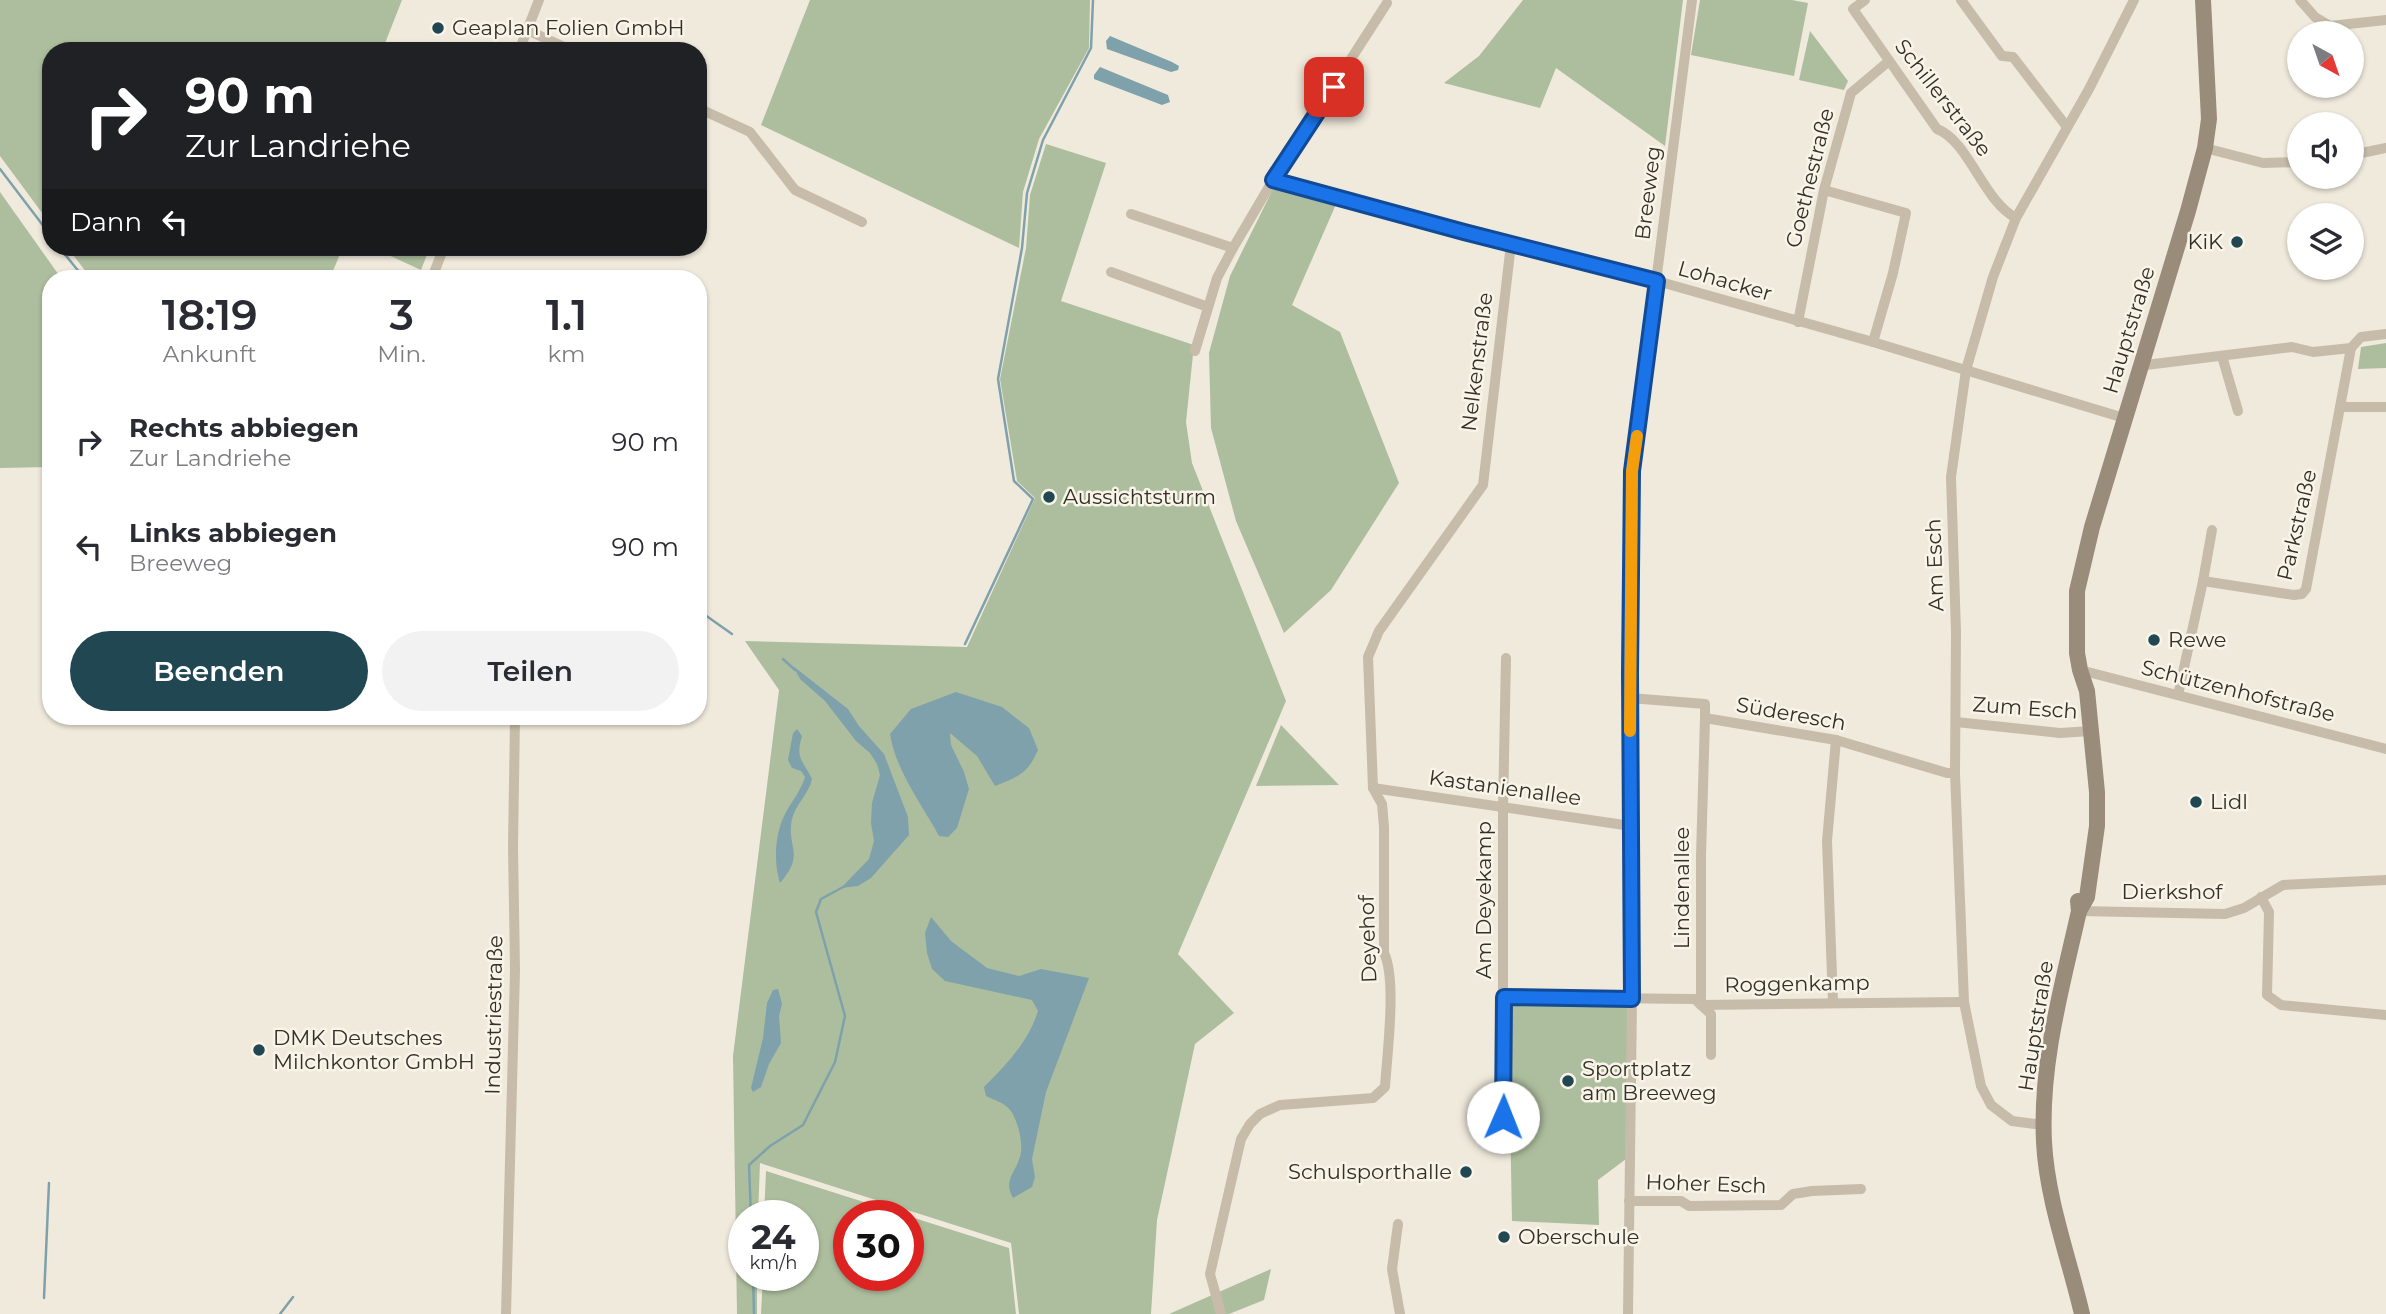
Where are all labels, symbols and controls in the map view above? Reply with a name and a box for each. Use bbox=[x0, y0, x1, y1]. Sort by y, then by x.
place label: Geaplan Folien GmbH bbox=[452, 15, 685, 40]
marker: Geaplan Folien GmbH bbox=[430, 20, 446, 36]
north arrow bbox=[2287, 21, 2364, 98]
map controls bbox=[2287, 21, 2364, 280]
street label: Schillerstraße bbox=[1890, 34, 1997, 161]
pin bbox=[1304, 57, 1364, 117]
text: 90 m bbox=[185, 66, 315, 125]
icon: arrive bbox=[1315, 68, 1353, 106]
icon: right bbox=[70, 70, 161, 161]
street label: Goethestraße bbox=[1780, 106, 1839, 250]
button: sound bbox=[2287, 112, 2364, 189]
text: Zur Landriehe bbox=[185, 126, 411, 165]
street label: Breeweg bbox=[1629, 145, 1666, 241]
icon: left bbox=[156, 203, 194, 241]
button: layers bbox=[2287, 203, 2364, 280]
text: Dann bbox=[70, 206, 142, 238]
place label: KiK bbox=[2187, 229, 2223, 254]
marker: KiK bbox=[2229, 234, 2245, 250]
street label: Lohacker bbox=[1675, 255, 1775, 306]
street label: Hauptstraße bbox=[2097, 263, 2160, 397]
text: 18:19 bbox=[162, 289, 258, 341]
text: 3 bbox=[389, 289, 414, 341]
text: 1.1 bbox=[546, 289, 587, 341]
street label: Nelkenstraße bbox=[1456, 291, 1497, 433]
text: Ankunft bbox=[163, 340, 257, 368]
text: Min. bbox=[377, 340, 426, 368]
text: km bbox=[547, 340, 585, 368]
text: Rechts abbiegen bbox=[129, 412, 359, 444]
icon: right bbox=[70, 423, 108, 461]
text: 90 m bbox=[612, 426, 679, 458]
text: Zur Landriehe bbox=[129, 444, 291, 472]
street label: Parkstraße bbox=[2272, 467, 2321, 583]
place label: Aussichtsturm bbox=[1063, 484, 1216, 509]
marker: Aussichtsturm bbox=[1041, 489, 1057, 505]
text: Links abbiegen bbox=[129, 517, 337, 549]
street label: Am Esch bbox=[1920, 518, 1949, 612]
icon: left bbox=[70, 528, 108, 566]
text: 90 m bbox=[612, 531, 679, 563]
text: Breeweg bbox=[129, 549, 232, 577]
place label: Rewe bbox=[2168, 627, 2227, 652]
button: Beenden bbox=[70, 631, 368, 711]
button: Teilen bbox=[382, 631, 679, 711]
marker: Rewe bbox=[2146, 632, 2162, 648]
street label: Schützenhofstraße bbox=[2139, 654, 2338, 727]
street label: Zum Esch bbox=[1972, 691, 2078, 724]
street label: Süderesch bbox=[1734, 692, 1848, 735]
street label: Kastanienallee bbox=[1427, 764, 1583, 811]
place label: Lidl bbox=[2210, 789, 2248, 814]
marker: Lidl bbox=[2188, 794, 2204, 810]
street label: Am Deyekamp bbox=[1471, 821, 1496, 979]
street label: Lindenallee bbox=[1669, 827, 1694, 949]
street label: Dierkshof bbox=[2122, 879, 2223, 904]
street label: Deyehof bbox=[1353, 894, 1382, 983]
street label: Industriestraße bbox=[480, 935, 507, 1095]
street label: Hauptstraße bbox=[2013, 959, 2058, 1093]
street label: Roggenkamp bbox=[1724, 970, 1870, 997]
place label: DMK Deutsches Milchkontor GmbH bbox=[273, 1025, 475, 1074]
marker: DMK Deutsches Milchkontor GmbH bbox=[251, 1042, 267, 1058]
place label: Sportplatz am Breeweg bbox=[1582, 1056, 1717, 1105]
marker: Sportplatz am Breeweg bbox=[1560, 1073, 1576, 1089]
position arrow bbox=[1466, 1080, 1540, 1154]
place label: Schulsporthalle bbox=[1288, 1159, 1452, 1184]
marker: Schulsporthalle bbox=[1458, 1164, 1474, 1180]
street label: Hoher Esch bbox=[1645, 1169, 1767, 1198]
speed limit sign: 30 bbox=[833, 1200, 924, 1291]
text: 24 bbox=[751, 1215, 796, 1258]
place label: Oberschule bbox=[1518, 1224, 1639, 1249]
marker: Oberschule bbox=[1496, 1229, 1512, 1245]
text: km/h bbox=[749, 1252, 798, 1274]

